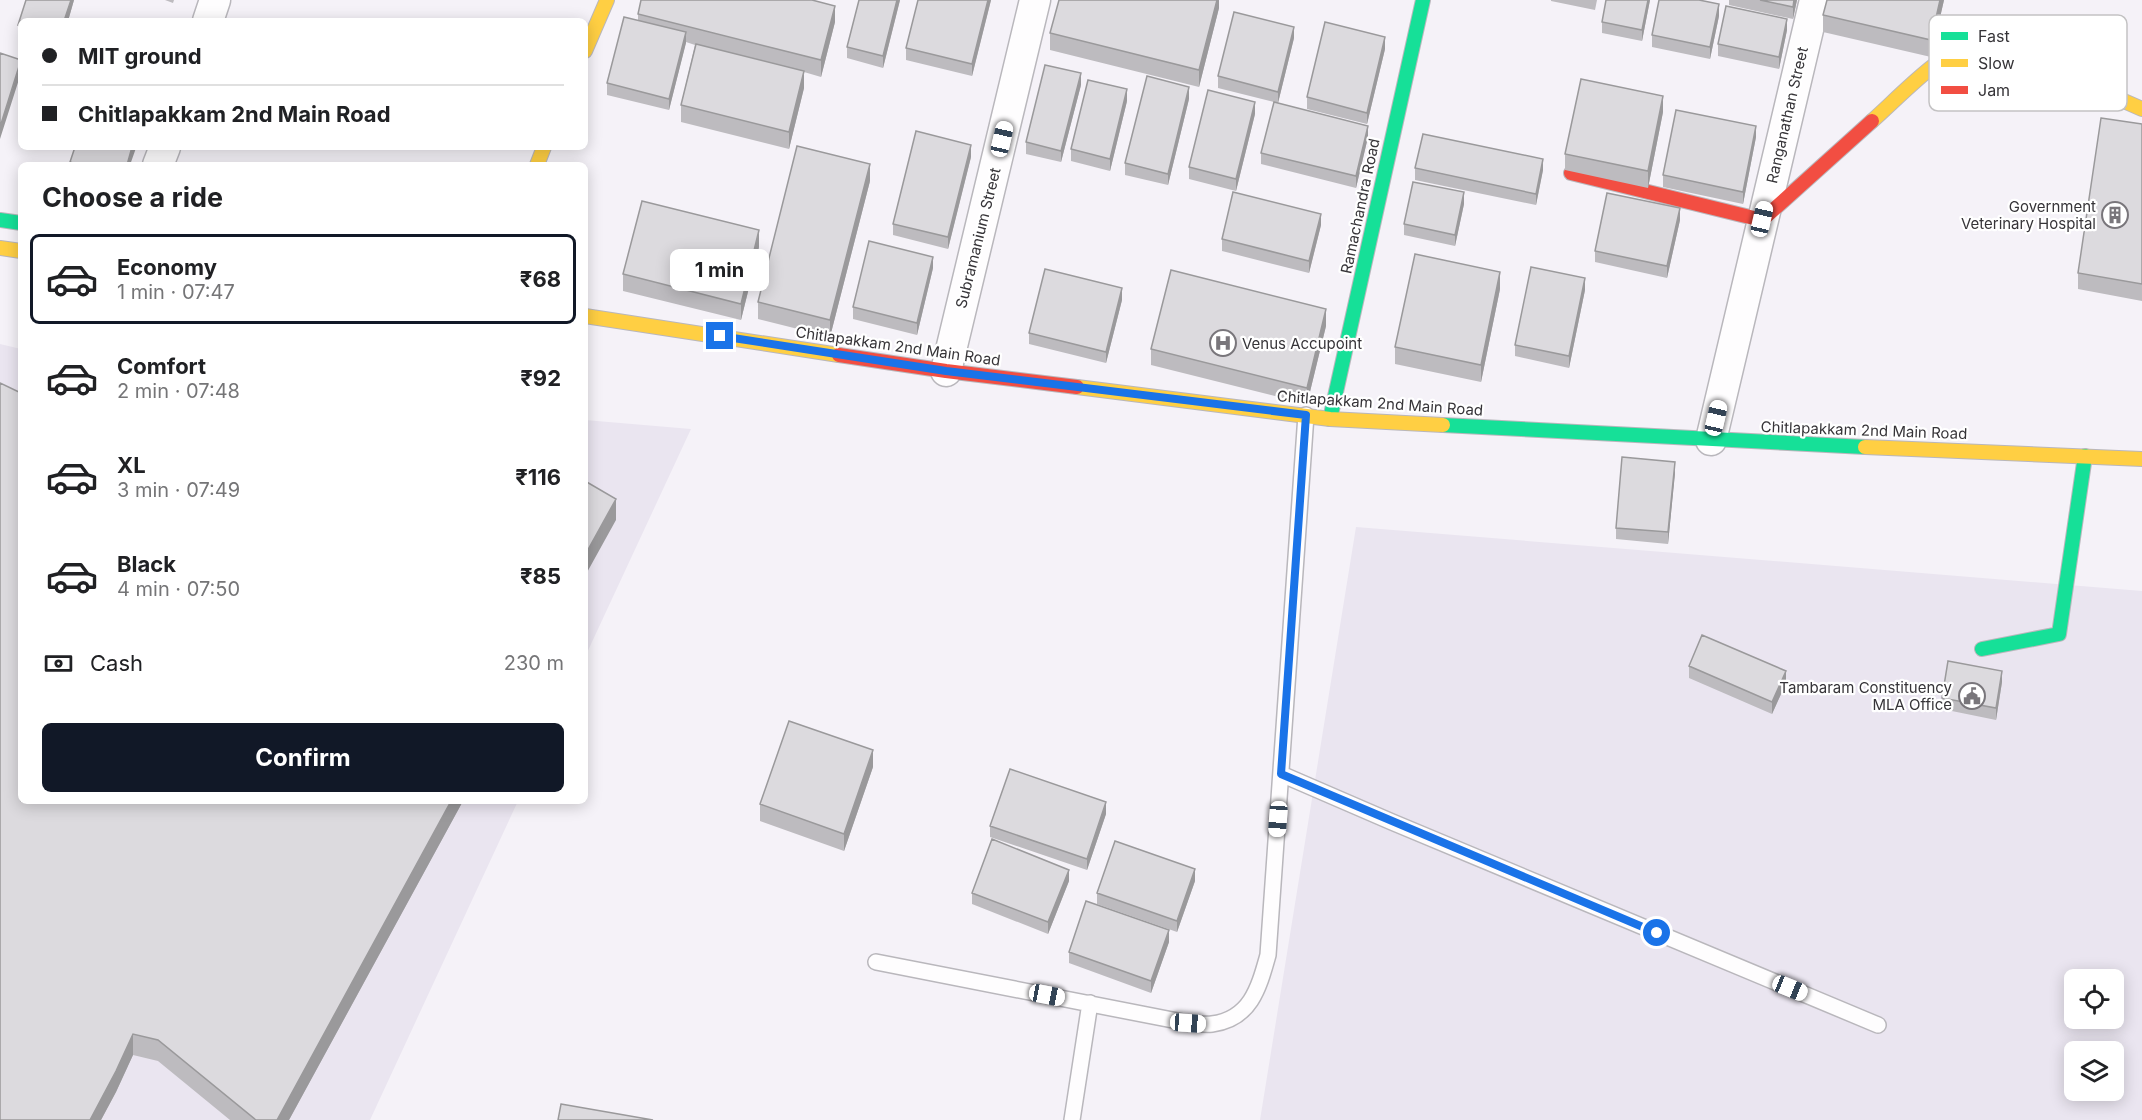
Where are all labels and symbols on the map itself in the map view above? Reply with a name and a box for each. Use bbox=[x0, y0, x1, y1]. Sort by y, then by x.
legend bbox=[1929, 15, 2127, 111]
text: Fast bbox=[1978, 26, 2010, 46]
street label: Ranganathan Street bbox=[1762, 45, 1812, 185]
text: Slow bbox=[1978, 53, 2015, 73]
text: Jam bbox=[1978, 80, 2010, 100]
car bbox=[989, 119, 1015, 159]
street label: Ramachandra Road bbox=[1336, 137, 1384, 275]
street label: Subramanium Street bbox=[951, 166, 1005, 310]
place label: Government Veterinary Hospital bbox=[1961, 197, 2096, 233]
car bbox=[1749, 199, 1775, 239]
building icon: Government Veterinary Hospital bbox=[2100, 200, 2130, 230]
callout: 1 min bbox=[670, 249, 770, 291]
route end bbox=[706, 322, 733, 349]
street label: Chitlapakkam 2nd Main Road bbox=[794, 322, 1002, 370]
hospital icon: Venus Accupoint bbox=[1208, 328, 1238, 358]
place label: Venus Accupoint bbox=[1242, 334, 1362, 353]
street label: Chitlapakkam 2nd Main Road bbox=[1276, 386, 1484, 420]
car bbox=[1703, 398, 1729, 438]
street label: Chitlapakkam 2nd Main Road bbox=[1760, 417, 1968, 443]
place label: Tambaram Constituency MLA Office bbox=[1779, 678, 1953, 714]
public building icon: Tambaram Constituency MLA Office bbox=[1957, 681, 1987, 711]
car bbox=[1268, 800, 1288, 838]
route start bbox=[1643, 919, 1670, 946]
car bbox=[1770, 973, 1810, 1003]
car bbox=[1028, 983, 1066, 1007]
car bbox=[1169, 1013, 1207, 1033]

